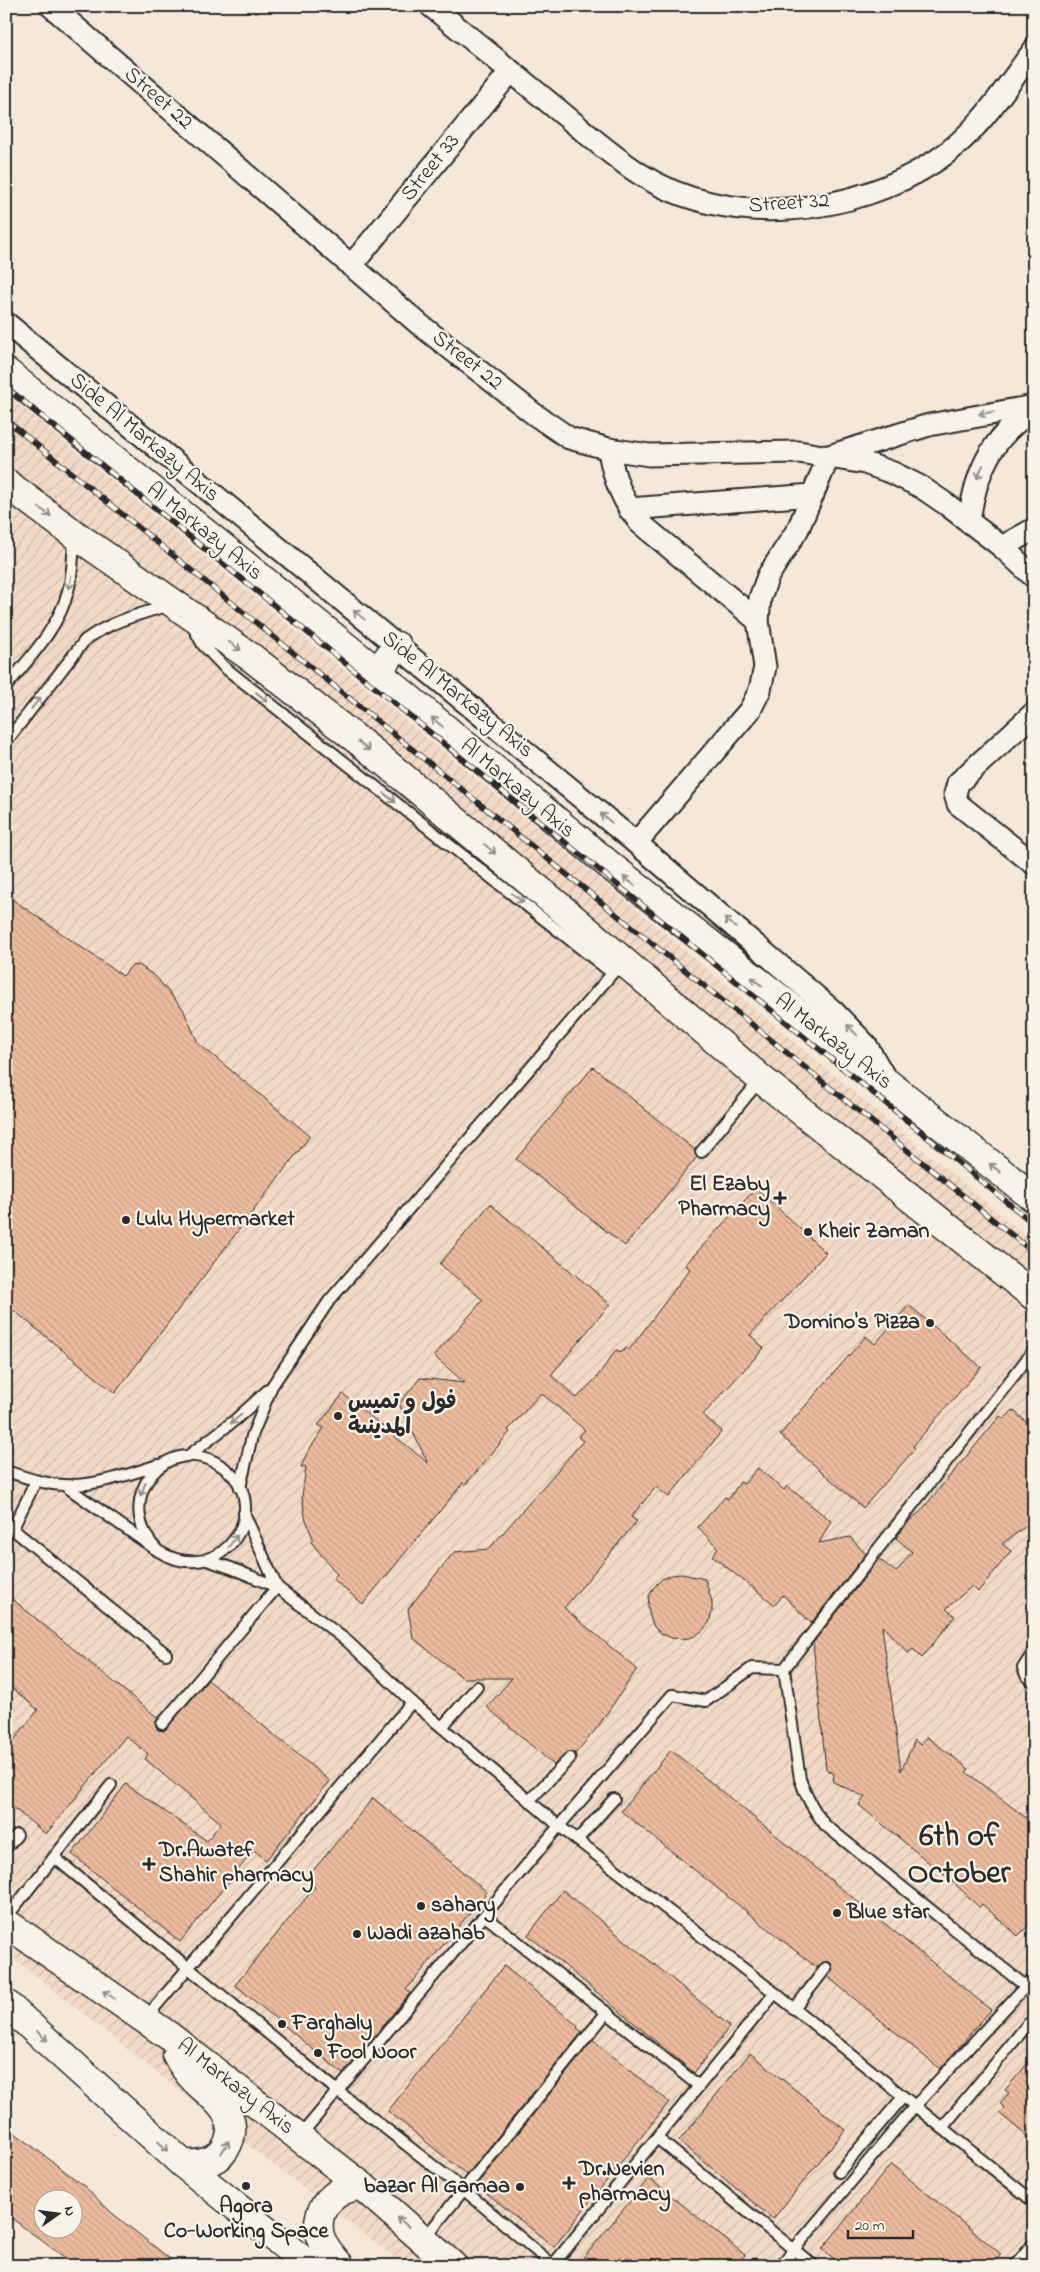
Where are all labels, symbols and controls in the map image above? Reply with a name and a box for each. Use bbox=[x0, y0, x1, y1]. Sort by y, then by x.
street label: Street 22 bbox=[116, 60, 200, 138]
street label: Street 33 bbox=[394, 127, 468, 209]
street label: Street 32 bbox=[747, 185, 831, 223]
street label: Street 22 bbox=[425, 323, 510, 399]
street label: Side Al Markazy Axis bbox=[61, 365, 226, 511]
one-way arrow bbox=[978, 409, 994, 419]
one-way arrow bbox=[975, 464, 985, 479]
street label: Al Markazy Axis bbox=[138, 475, 269, 590]
one-way arrow bbox=[38, 507, 51, 518]
one-way arrow bbox=[64, 574, 74, 590]
one-way arrow bbox=[353, 609, 366, 620]
street label: Side Al Markazy Axis bbox=[373, 624, 540, 767]
one-way arrow bbox=[228, 641, 242, 651]
one-way arrow bbox=[255, 692, 268, 703]
one-way arrow bbox=[31, 696, 41, 710]
one-way arrow bbox=[431, 716, 444, 727]
street label: Al Markazy Axis bbox=[452, 731, 582, 848]
one-way arrow bbox=[357, 740, 370, 751]
one-way arrow bbox=[383, 792, 396, 803]
one-way arrow bbox=[600, 813, 613, 824]
one-way arrow bbox=[483, 843, 496, 854]
one-way arrow bbox=[623, 876, 636, 887]
one-way arrow bbox=[511, 893, 524, 904]
one-way arrow bbox=[724, 918, 737, 929]
one-way arrow bbox=[751, 976, 764, 987]
street label: Al Markazy Axis bbox=[767, 986, 899, 1099]
one-way arrow bbox=[846, 1024, 858, 1037]
one-way arrow bbox=[989, 1163, 1002, 1174]
place label: El Ezaby Pharmacy bbox=[678, 1169, 770, 1227]
marker: El Ezaby Pharmacy bbox=[774, 1192, 786, 1204]
place label: Lulu Hypermarket bbox=[136, 1204, 295, 1237]
marker: Lulu Hypermarket bbox=[120, 1214, 132, 1226]
place label: Kheir Zaman bbox=[818, 1216, 930, 1248]
marker: Kheir Zaman bbox=[802, 1226, 814, 1238]
place label: Domino's Pizza bbox=[783, 1307, 920, 1339]
marker: Domino's Pizza bbox=[924, 1317, 936, 1329]
place label: فول و تميس المدينىة bbox=[348, 1387, 457, 1444]
marker: فول و تميس المدينىة bbox=[332, 1410, 344, 1422]
one-way arrow bbox=[230, 1413, 243, 1424]
one-way arrow bbox=[138, 1481, 148, 1496]
one-way arrow bbox=[227, 1535, 238, 1548]
district label: 6th of October bbox=[908, 1814, 1011, 1898]
place label: Dr.Awatef Shahir pharmacy bbox=[158, 1835, 314, 1893]
marker: Dr.Awatef Shahir pharmacy bbox=[143, 1858, 155, 1870]
place label: sahary bbox=[431, 1890, 495, 1923]
place label: Blue star bbox=[846, 1897, 931, 1929]
marker: sahary bbox=[415, 1900, 427, 1912]
marker: Blue star bbox=[831, 1907, 843, 1919]
place label: Wadi azahab bbox=[367, 1918, 485, 1950]
marker: Wadi azahab bbox=[351, 1928, 363, 1940]
one-way arrow bbox=[102, 1990, 116, 2000]
place label: Farghaly bbox=[291, 2008, 372, 2041]
marker: Farghaly bbox=[276, 2018, 288, 2030]
one-way arrow bbox=[36, 2031, 49, 2042]
street label: Al Markazy Axis bbox=[169, 2031, 301, 2144]
place label: Fool Noor bbox=[327, 2037, 417, 2069]
marker: Fool Noor bbox=[312, 2047, 324, 2059]
one-way arrow bbox=[156, 2140, 169, 2152]
one-way arrow bbox=[220, 2140, 230, 2154]
place label: Dr.Nevien pharmacy bbox=[578, 2154, 670, 2212]
place label: bazar Al Gamaa bbox=[364, 2171, 510, 2203]
marker: Dr.Nevien pharmacy bbox=[563, 2177, 575, 2189]
marker: Agora Co-Working Space bbox=[240, 2180, 252, 2192]
marker: bazar Al Gamaa bbox=[514, 2181, 526, 2193]
north arrow bbox=[32, 2190, 82, 2240]
place label: Agora Co-Working Space bbox=[164, 2191, 329, 2249]
text: N bbox=[58, 2204, 80, 2218]
scale bar bbox=[848, 2207, 912, 2239]
text: 20 m bbox=[855, 2215, 885, 2237]
one-way arrow bbox=[397, 2216, 410, 2228]

